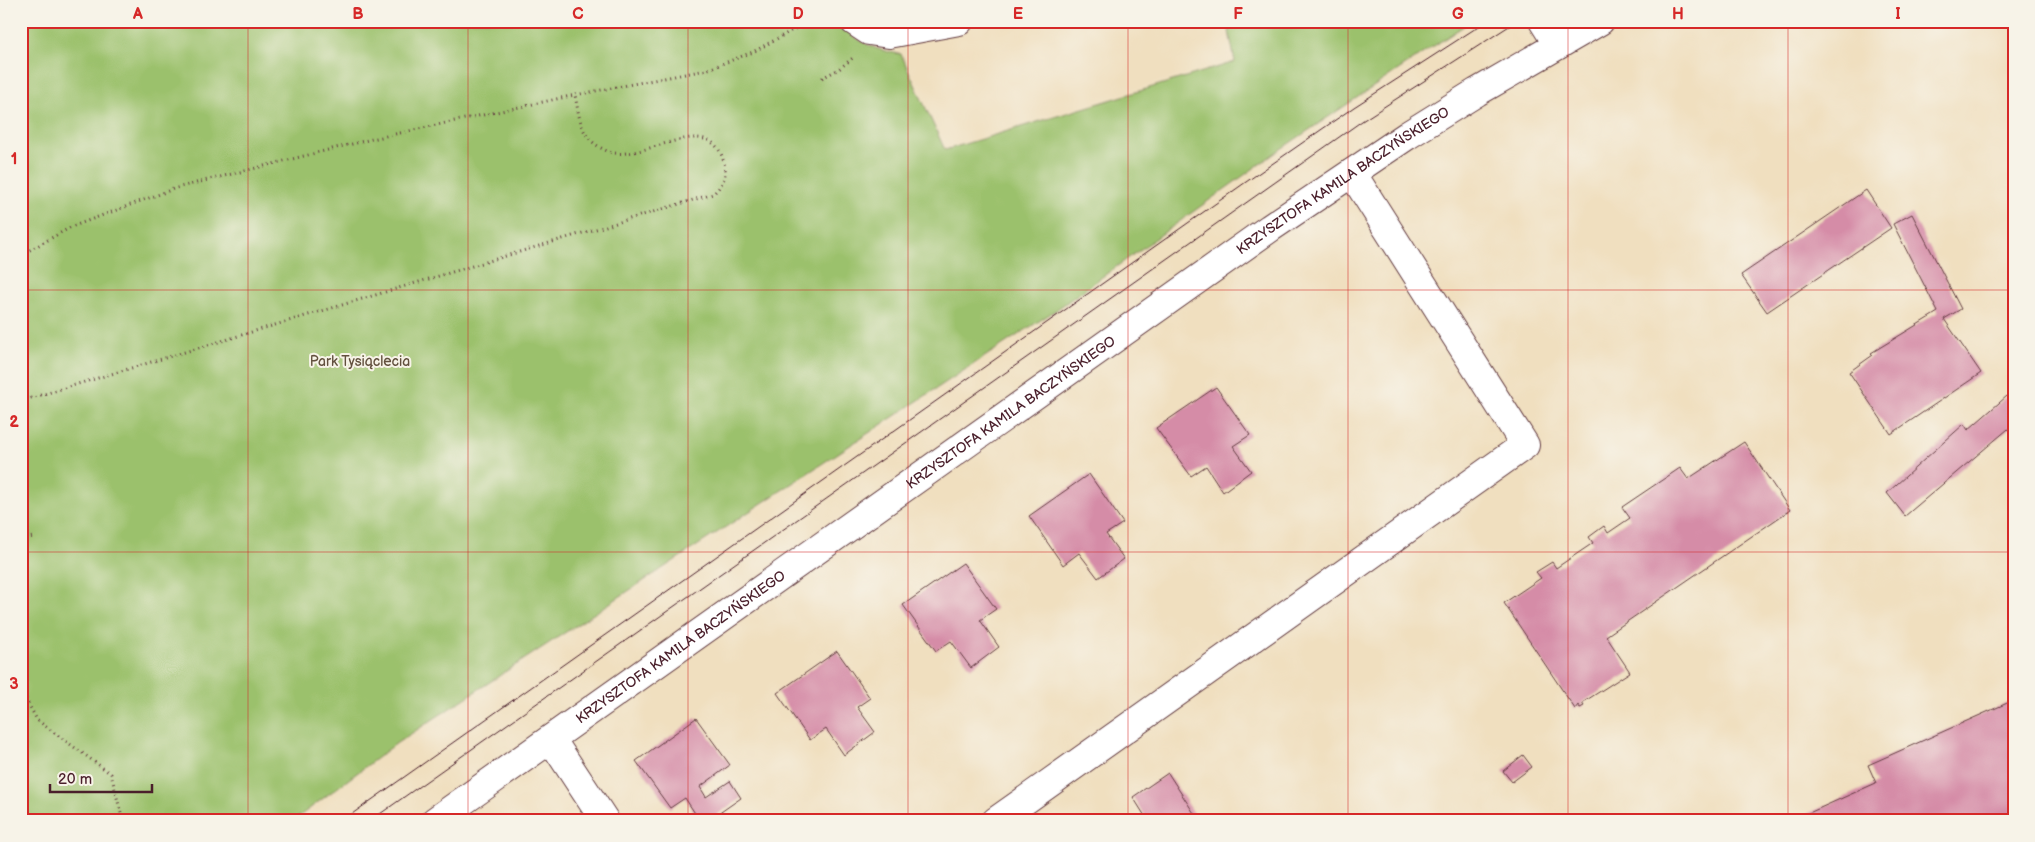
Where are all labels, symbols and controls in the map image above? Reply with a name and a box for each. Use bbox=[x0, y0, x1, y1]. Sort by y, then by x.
text: A bbox=[132, 5, 143, 24]
text: B bbox=[352, 5, 364, 24]
text: C bbox=[572, 5, 584, 24]
text: D bbox=[792, 5, 804, 24]
text: E bbox=[1013, 5, 1023, 24]
text: F bbox=[1233, 5, 1243, 24]
text: G bbox=[1452, 5, 1464, 24]
text: H bbox=[1672, 5, 1684, 24]
text: I bbox=[1895, 5, 1901, 24]
street label: KRZYSZTOFA KAMILA BACZYŃSKIEGO bbox=[1233, 103, 1453, 258]
text: 1 bbox=[11, 150, 17, 169]
street label: KRZYSZTOFA KAMILA BACZYŃSKIEGO bbox=[903, 332, 1119, 493]
park label: Park Tysiąclecia bbox=[310, 353, 410, 370]
text: 2 bbox=[9, 413, 19, 432]
street label: KRZYSZTOFA KAMILA BACZYŃSKIEGO bbox=[573, 567, 789, 727]
text: 3 bbox=[9, 675, 19, 694]
scale bar bbox=[50, 762, 152, 794]
text: 20 m bbox=[58, 770, 92, 789]

